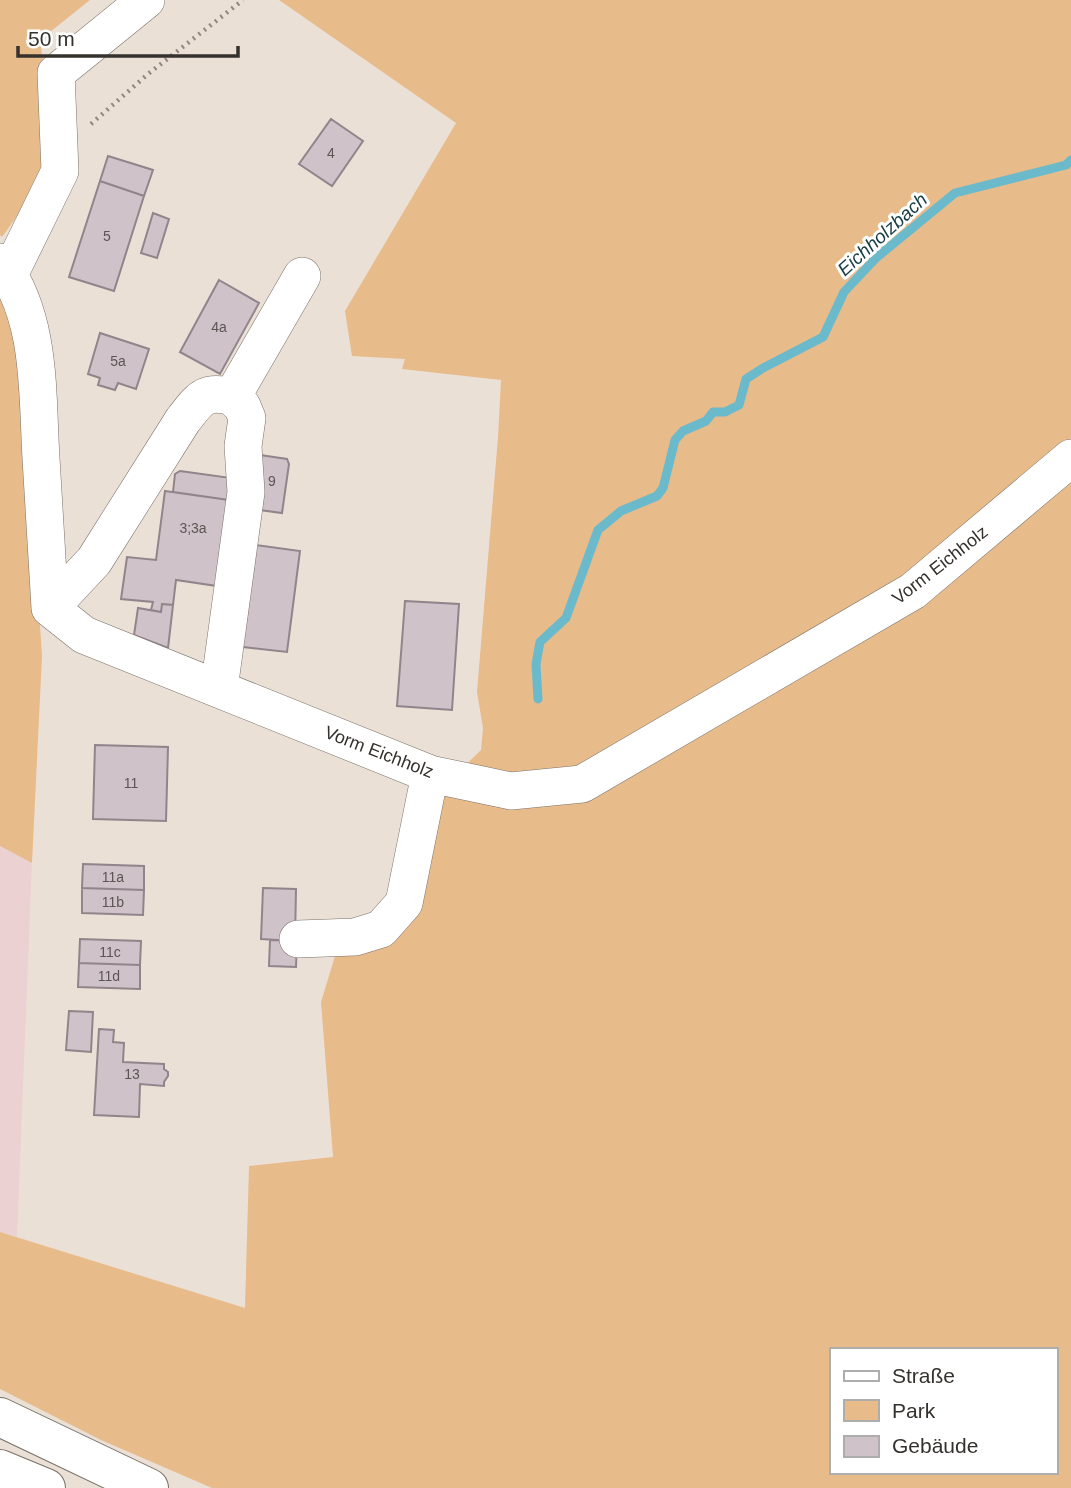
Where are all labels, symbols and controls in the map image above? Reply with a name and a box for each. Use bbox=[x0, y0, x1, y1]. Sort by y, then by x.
scale bar bbox=[18, 14, 238, 58]
text: 50 m bbox=[28, 27, 75, 50]
house number: 4 bbox=[327, 145, 335, 161]
water label: Eichholzbach bbox=[833, 189, 931, 280]
house number: 5 bbox=[103, 228, 111, 244]
house number: 4a bbox=[211, 319, 227, 335]
house number: 5a bbox=[110, 353, 126, 369]
house number: 9 bbox=[268, 473, 276, 489]
house number: 3;3a bbox=[179, 520, 207, 536]
street label: Vorm Eichholz bbox=[889, 522, 991, 608]
street label: Vorm Eichholz bbox=[322, 722, 436, 782]
house number: 11 bbox=[124, 775, 138, 791]
house number: 11a bbox=[102, 869, 124, 885]
house number: 11b bbox=[102, 894, 124, 910]
house number: 11c bbox=[99, 944, 121, 960]
house number: 11d bbox=[98, 968, 120, 984]
house number: 13 bbox=[124, 1066, 140, 1082]
legend bbox=[830, 1348, 1057, 1474]
text: Straße bbox=[892, 1364, 955, 1387]
text: Park bbox=[892, 1399, 936, 1422]
text: Gebäude bbox=[892, 1434, 978, 1457]

